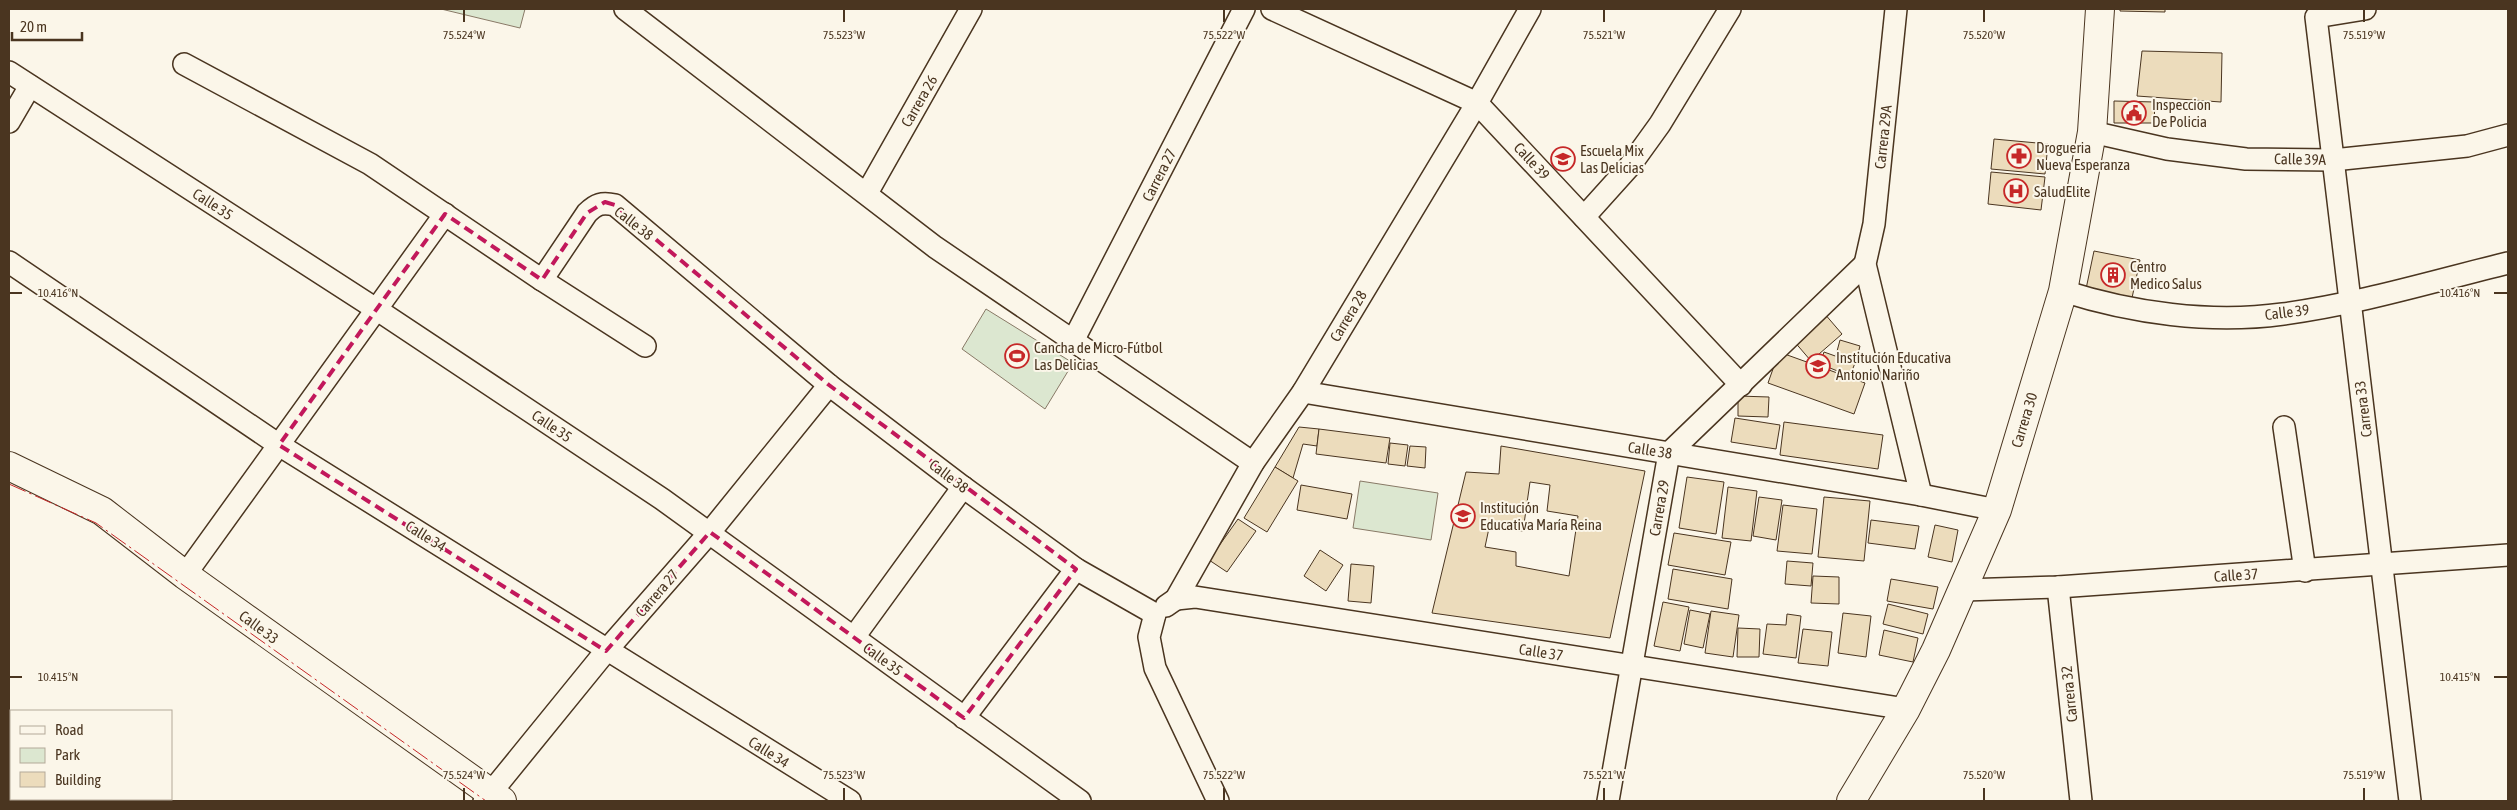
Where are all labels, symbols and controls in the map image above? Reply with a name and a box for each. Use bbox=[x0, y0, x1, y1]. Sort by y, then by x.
scale bar bbox=[12, 10, 82, 42]
text: 20 m bbox=[20, 18, 47, 35]
text: 75.524°W bbox=[443, 28, 485, 42]
text: 75.523°W bbox=[823, 28, 865, 42]
text: 75.522°W bbox=[1203, 28, 1245, 42]
text: 75.521°W bbox=[1583, 28, 1625, 42]
text: 75.520°W bbox=[1963, 28, 2005, 42]
text: 75.519°W bbox=[2343, 28, 2385, 42]
street label: Carrera 26 bbox=[897, 72, 941, 130]
place label: Inspeccion De Policia bbox=[2152, 96, 2211, 130]
public building icon: Inspeccion De Policia bbox=[2121, 100, 2147, 126]
street label: Carrera 29A bbox=[1871, 104, 1895, 170]
street label: Calle 39 bbox=[1511, 139, 1553, 183]
place label: Drogueria Nueva Esperanza bbox=[2036, 139, 2130, 173]
place label: Escuela Mix Las Delicias bbox=[1580, 142, 1644, 176]
pharmacy icon: Drogueria Nueva Esperanza bbox=[2006, 143, 2032, 169]
street label: Carrera 27 bbox=[1139, 146, 1179, 204]
school or university icon: Escuela Mix Las Delicias bbox=[1550, 146, 1576, 172]
street label: Calle 39A bbox=[2274, 150, 2327, 168]
hospital icon: SaludElite bbox=[2003, 178, 2029, 204]
place label: SaludElite bbox=[2034, 183, 2091, 200]
street label: Calle 35 bbox=[190, 185, 236, 223]
street label: Calle 38 bbox=[611, 203, 657, 243]
place label: Centro Medico Salus bbox=[2130, 258, 2202, 292]
building icon: Centro Medico Salus bbox=[2100, 262, 2126, 288]
text: 10.416°N bbox=[38, 286, 78, 300]
text: 10.416°N bbox=[2440, 286, 2480, 300]
street label: Carrera 28 bbox=[1326, 287, 1370, 345]
street label: Calle 39 bbox=[2264, 301, 2310, 323]
place label: Cancha de Micro-Fútbol Las Delicias bbox=[1034, 339, 1163, 373]
sports icon: Cancha de Micro-Fútbol Las Delicias bbox=[1004, 343, 1030, 369]
place label: Institución Educativa Antonio Nariño bbox=[1836, 349, 1951, 383]
school or university icon: Institución Educativa Antonio Nariño bbox=[1805, 353, 1831, 379]
street label: Carrera 33 bbox=[2351, 380, 2375, 438]
street label: Carrera 30 bbox=[2008, 390, 2040, 450]
street label: Calle 35 bbox=[529, 407, 575, 445]
street label: Calle 38 bbox=[1627, 438, 1673, 462]
street label: Calle 38 bbox=[926, 456, 972, 496]
street label: Carrera 29 bbox=[1646, 479, 1672, 537]
place label: Institución Educativa María Reina bbox=[1480, 499, 1602, 533]
school or university icon: Institución Educativa María Reina bbox=[1450, 503, 1476, 529]
street label: Calle 34 bbox=[403, 517, 449, 555]
street label: Calle 37 bbox=[2213, 565, 2259, 585]
street label: Carrera 27 bbox=[632, 566, 682, 620]
street label: Calle 33 bbox=[236, 607, 282, 647]
street label: Calle 35 bbox=[860, 639, 906, 679]
street label: Calle 37 bbox=[1518, 640, 1564, 664]
street label: Carrera 32 bbox=[2058, 665, 2080, 723]
text: 10.415°N bbox=[38, 670, 78, 684]
text: 10.415°N bbox=[2440, 670, 2480, 684]
legend bbox=[10, 710, 172, 800]
text: Road bbox=[55, 721, 84, 738]
street label: Calle 34 bbox=[746, 733, 792, 771]
text: Park bbox=[55, 746, 80, 763]
text: 75.524°W bbox=[443, 768, 485, 782]
text: 75.523°W bbox=[823, 768, 865, 782]
text: 75.522°W bbox=[1203, 768, 1245, 782]
text: 75.521°W bbox=[1583, 768, 1625, 782]
text: 75.520°W bbox=[1963, 768, 2005, 782]
text: 75.519°W bbox=[2343, 768, 2385, 782]
text: Building bbox=[55, 771, 101, 788]

